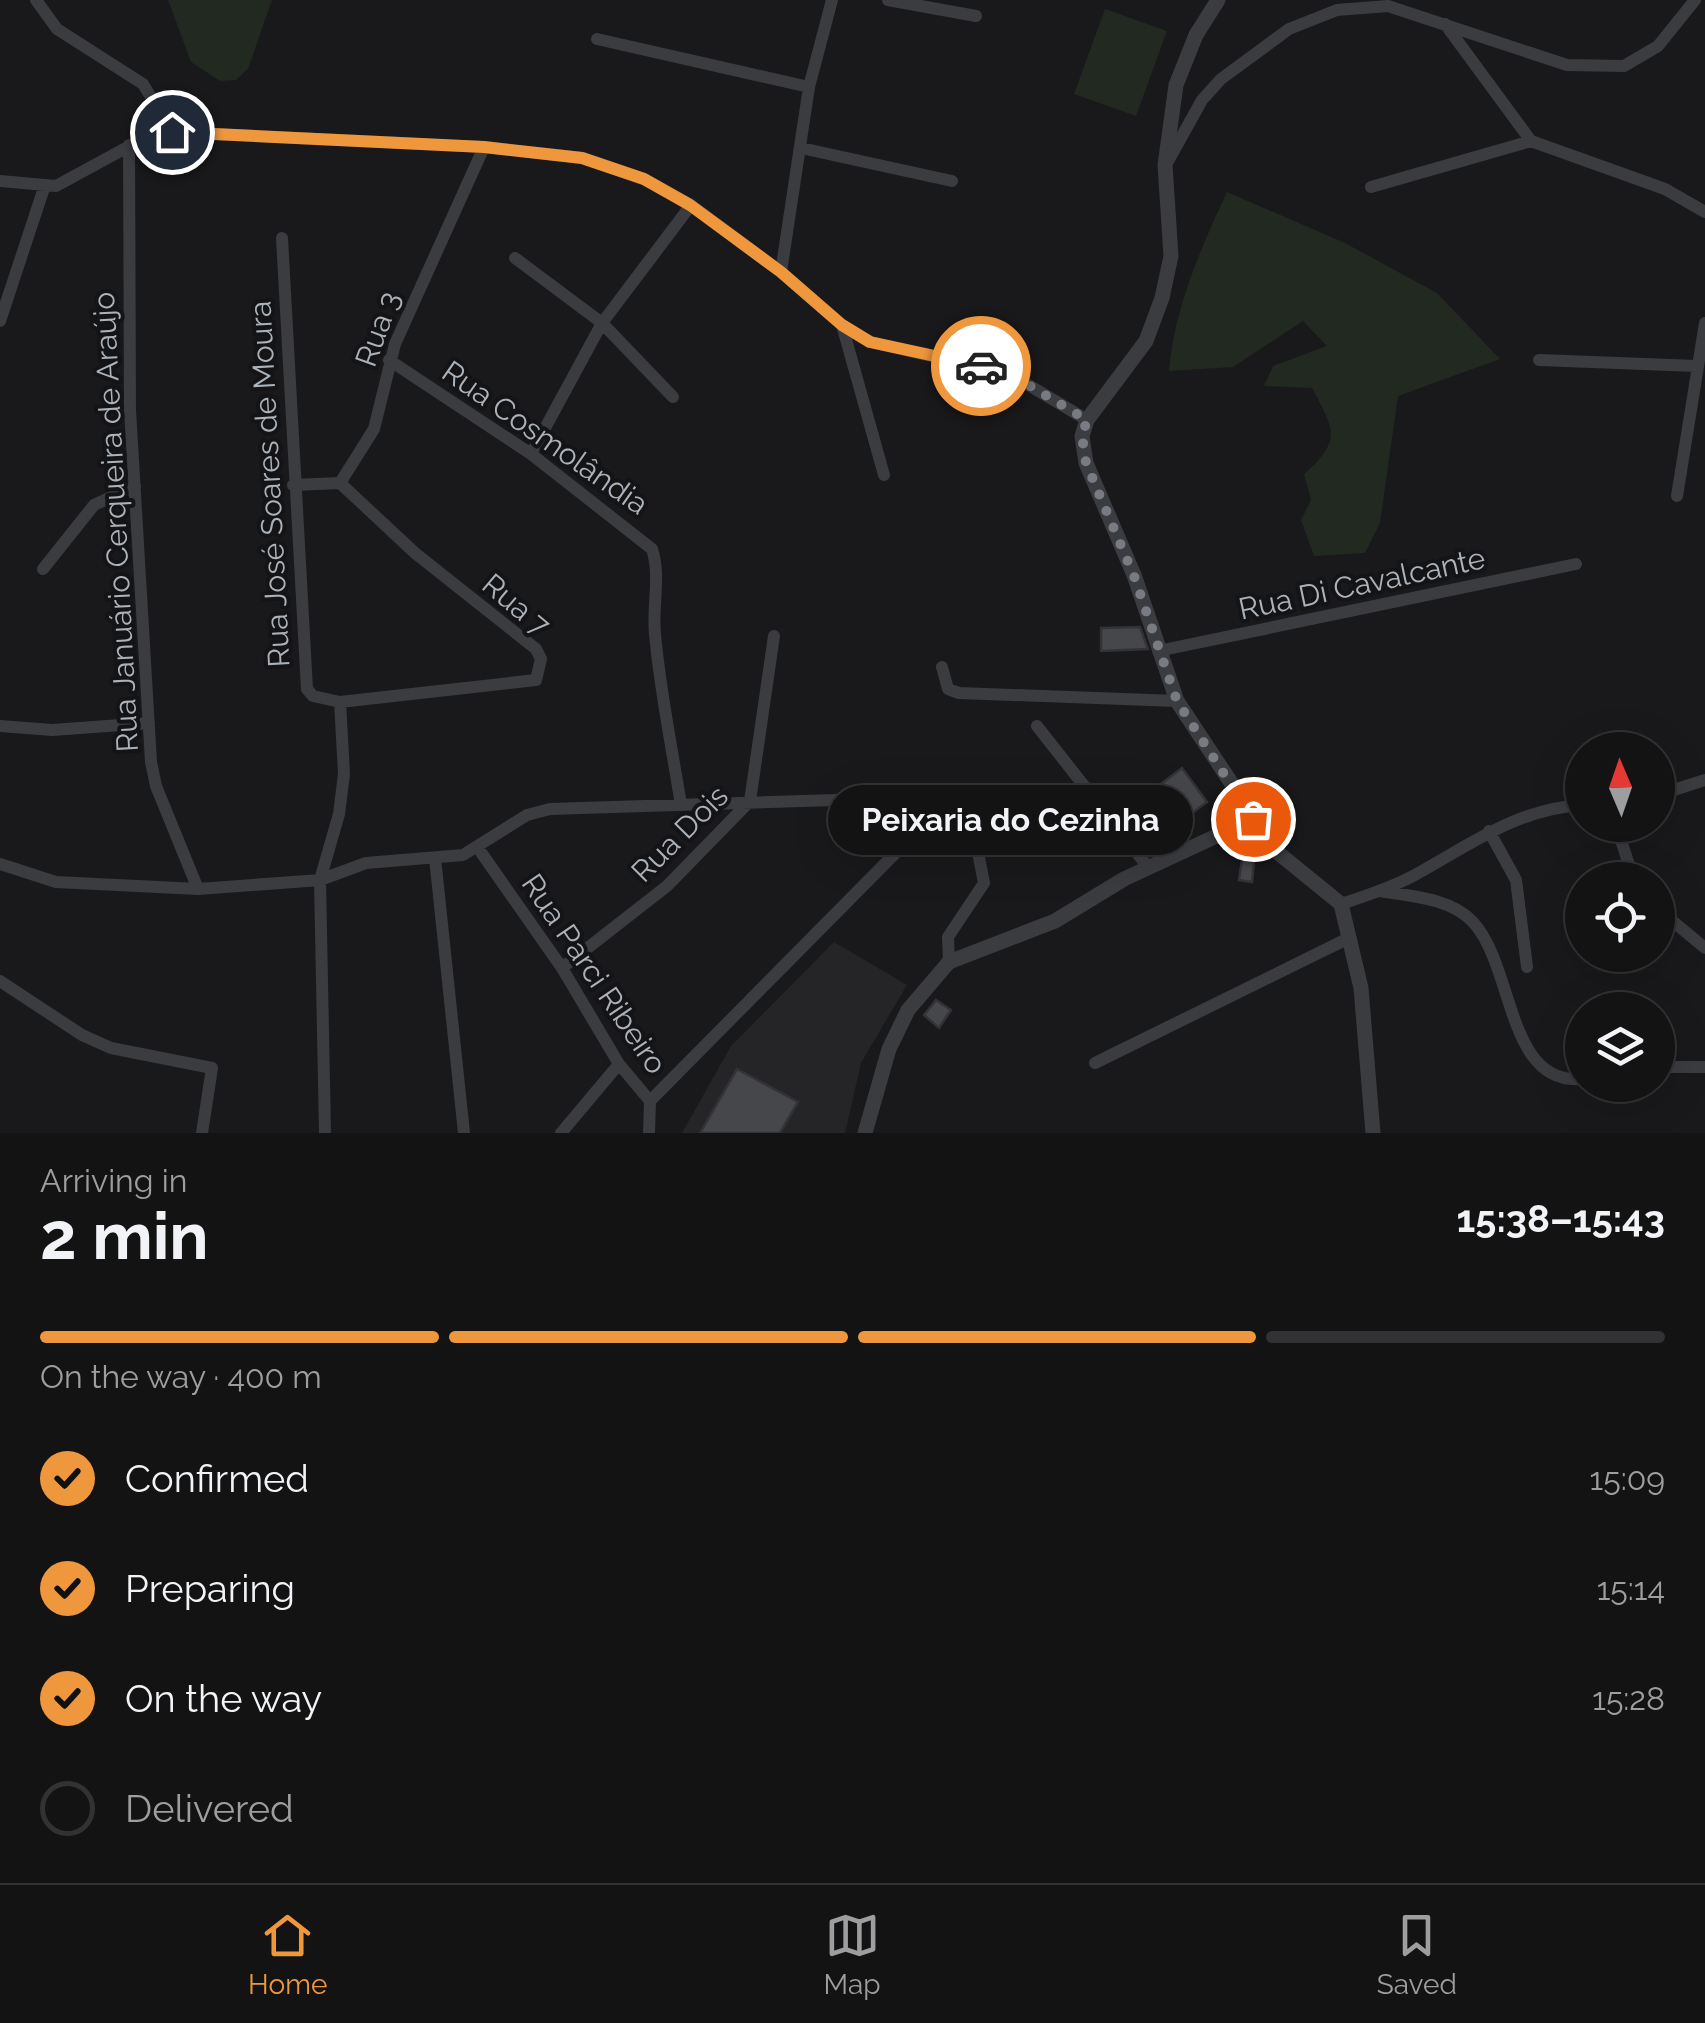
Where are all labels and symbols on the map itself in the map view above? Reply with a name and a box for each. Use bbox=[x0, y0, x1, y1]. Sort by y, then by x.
pin bbox=[130, 90, 215, 175]
street label: Rua 3 bbox=[348, 287, 407, 371]
street label: Rua Januário Cerqueira de Araújo bbox=[86, 291, 145, 753]
street label: Rua José Soares de Moura bbox=[242, 300, 297, 668]
courier bbox=[931, 316, 1031, 416]
street label: Rua Cosmolândia bbox=[436, 354, 655, 522]
street label: Rua Di Cavalcante bbox=[1236, 540, 1488, 627]
street label: Rua 7 bbox=[475, 566, 557, 643]
north arrow bbox=[1565, 732, 1675, 842]
pin bbox=[1211, 777, 1296, 862]
street label: Rua Dois bbox=[624, 778, 735, 889]
callout: Peixaria do Cezinha bbox=[828, 784, 1193, 854]
street label: Rua Parci Ribeiro bbox=[515, 867, 674, 1080]

